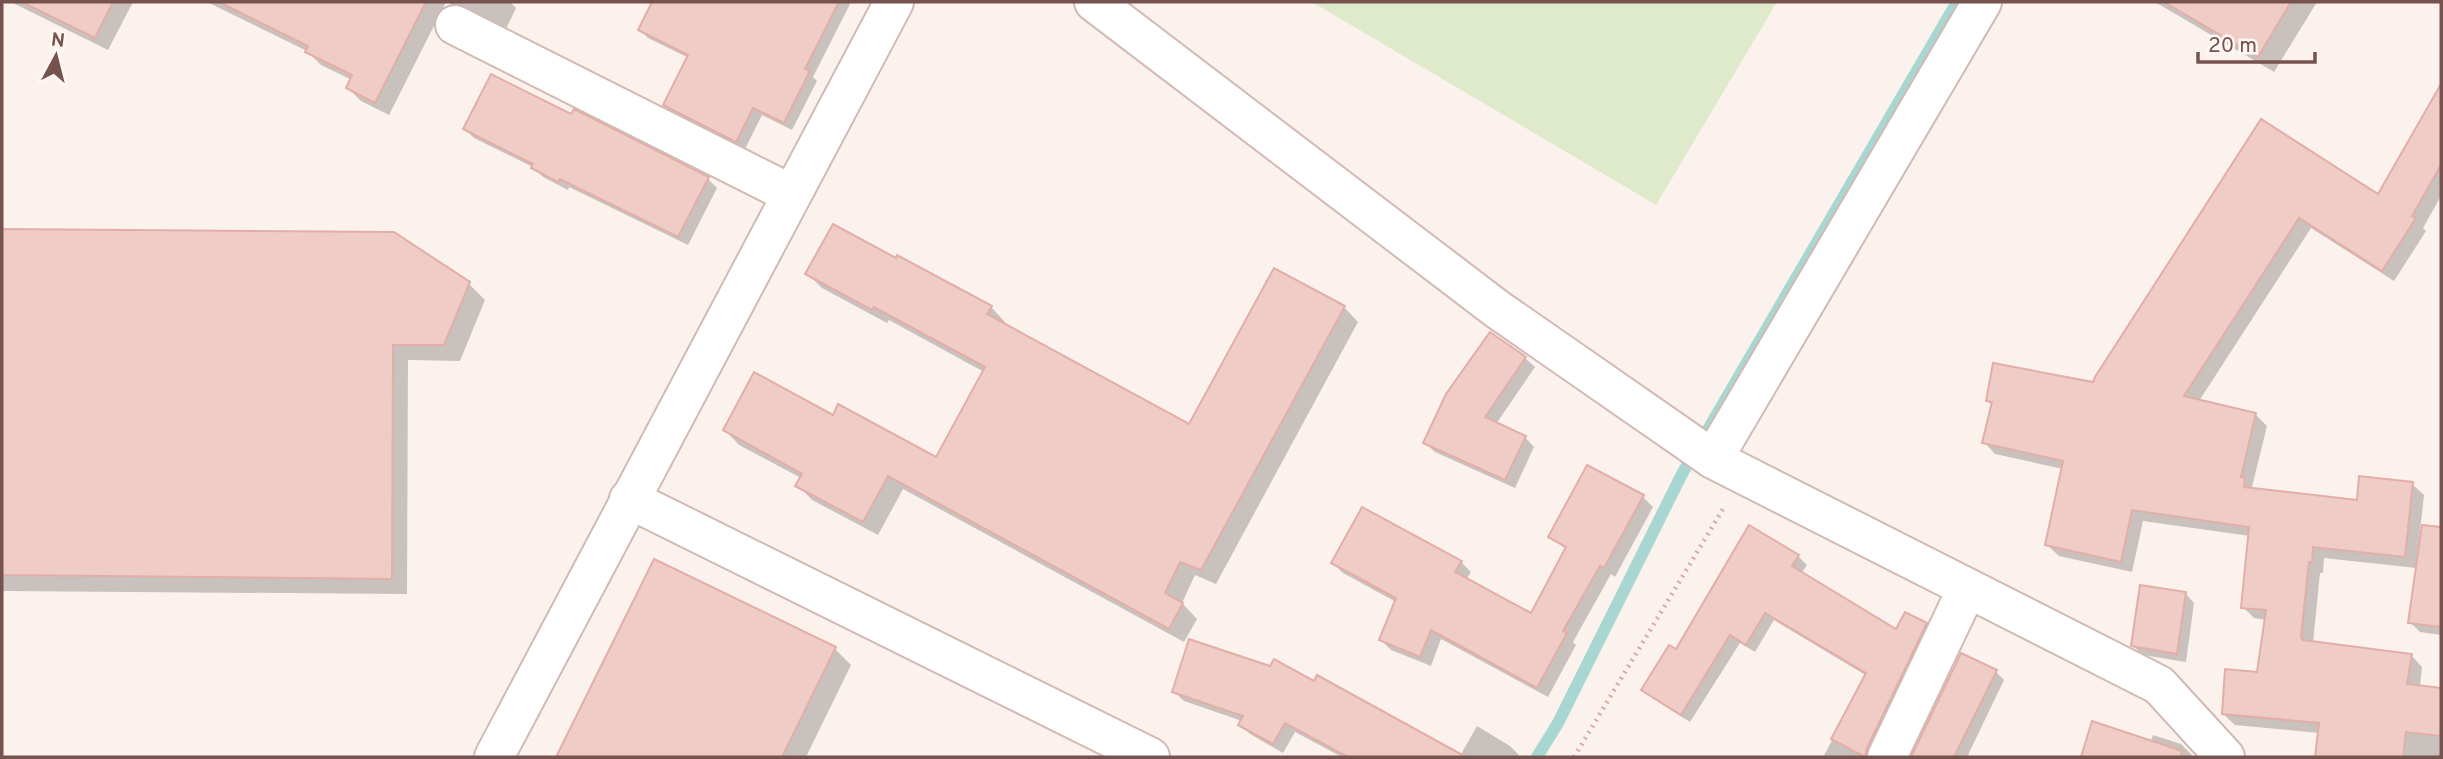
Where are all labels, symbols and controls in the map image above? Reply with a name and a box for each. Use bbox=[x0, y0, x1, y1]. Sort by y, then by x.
north arrow bbox=[21, 21, 91, 91]
scale bar bbox=[2198, 21, 2315, 65]
text: N bbox=[50, 28, 66, 54]
text: 20 m bbox=[2208, 33, 2257, 60]

